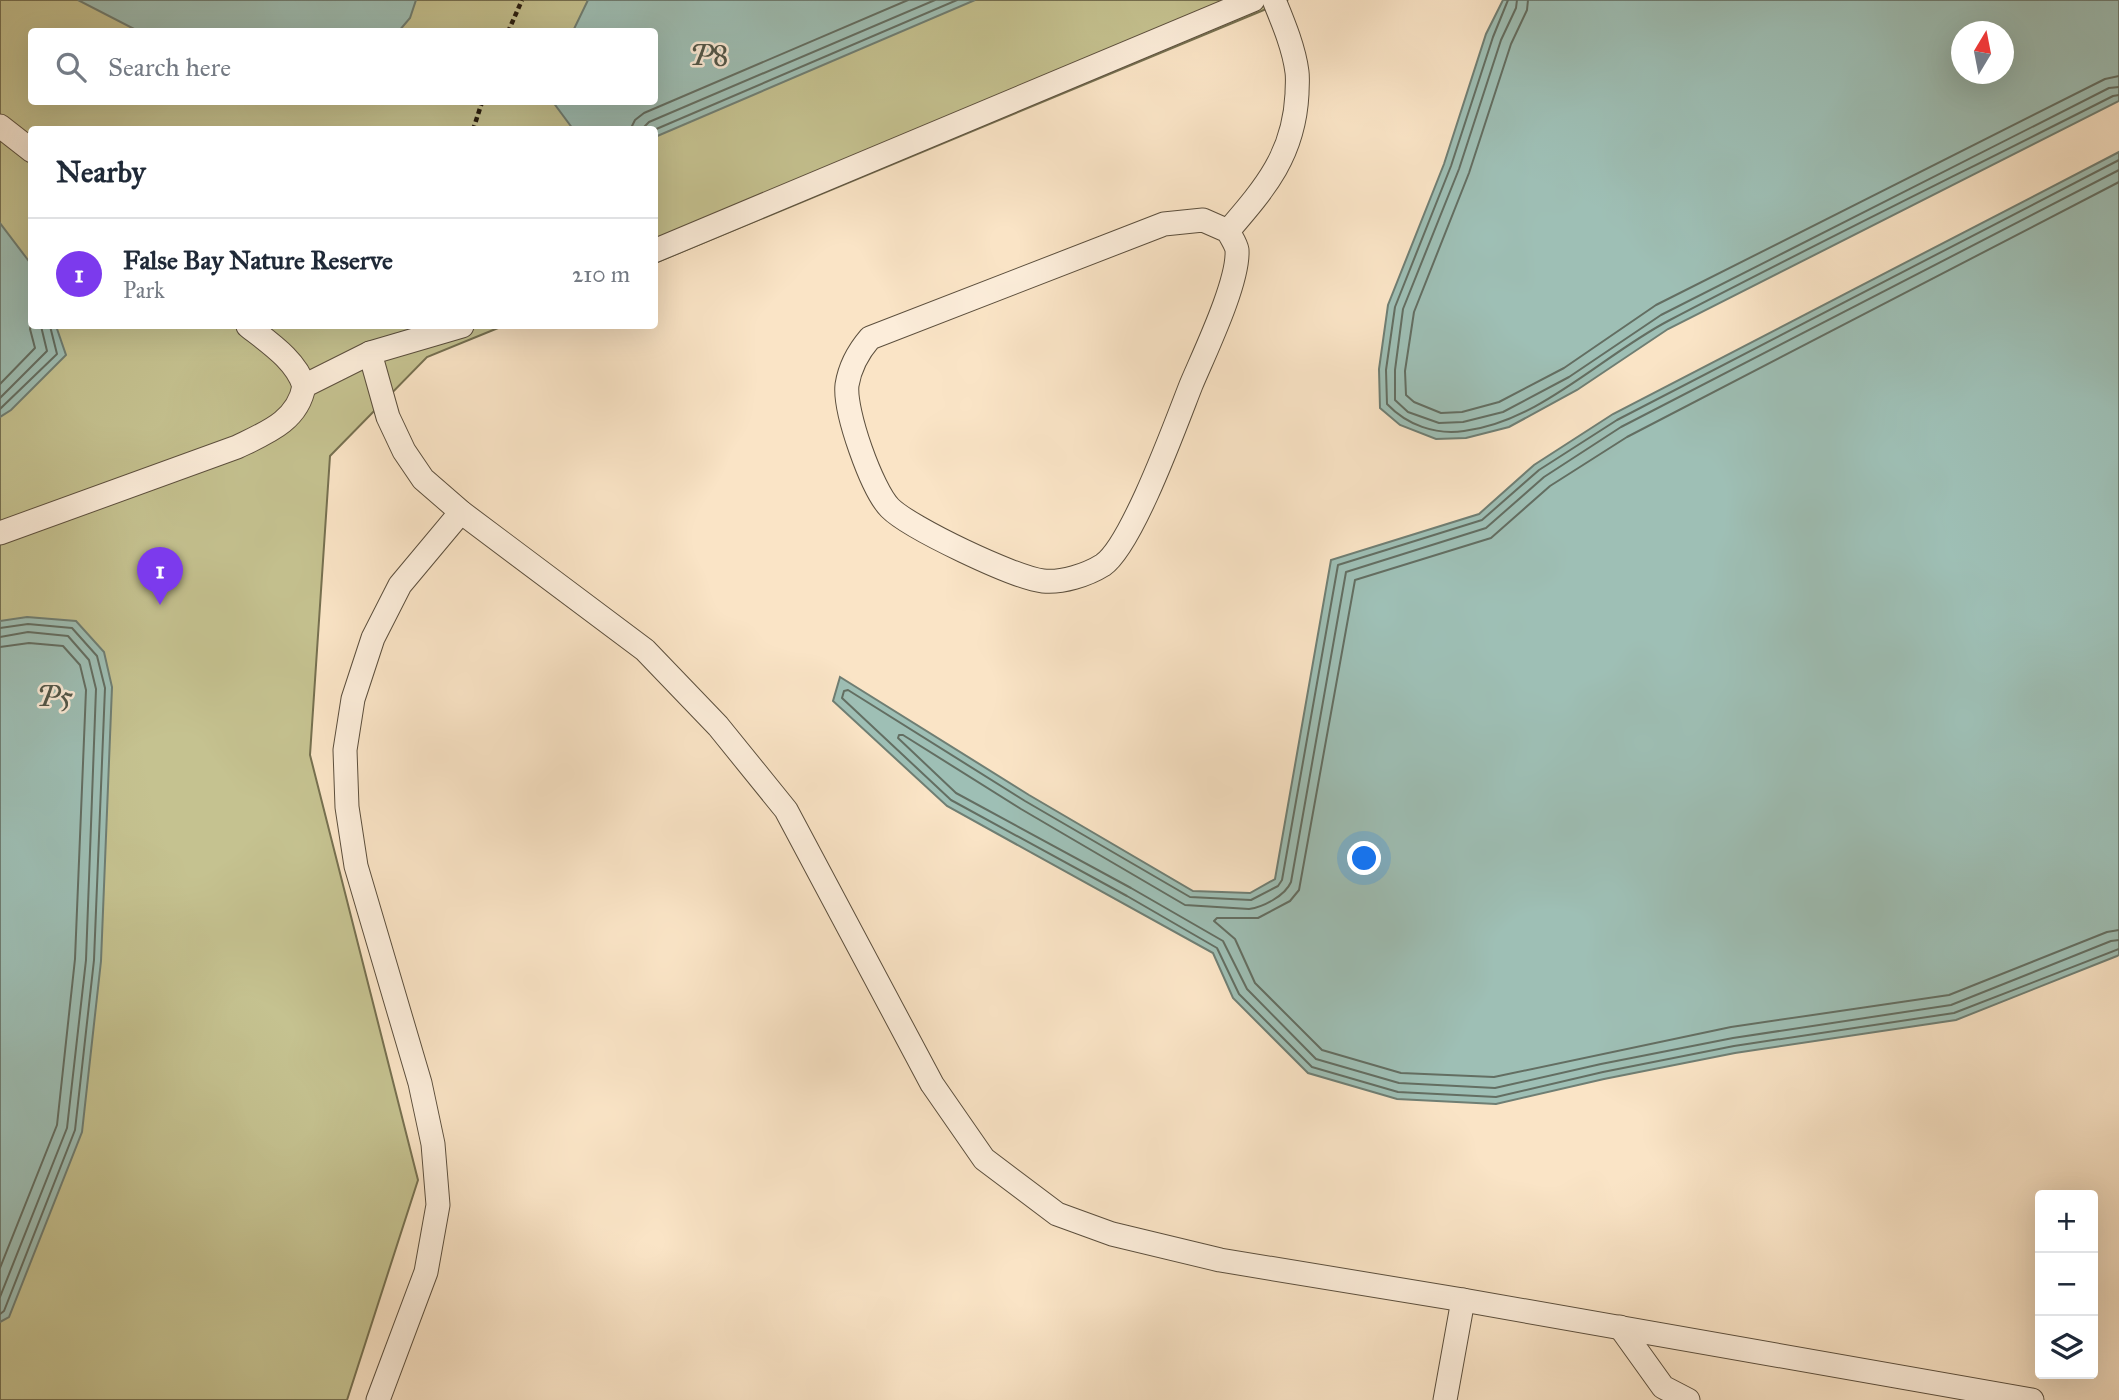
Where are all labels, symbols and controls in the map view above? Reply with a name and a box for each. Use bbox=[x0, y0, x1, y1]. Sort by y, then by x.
north arrow bbox=[1951, 21, 2014, 84]
search box bbox=[28, 28, 658, 105]
water label: P8 bbox=[689, 37, 729, 73]
icon: search bbox=[52, 48, 90, 86]
text: Search here bbox=[108, 51, 231, 83]
text: Nearby bbox=[56, 154, 146, 190]
text: False Bay Nature Reserve bbox=[123, 244, 393, 276]
text: 1 bbox=[74, 260, 84, 288]
text: 210 m bbox=[572, 260, 630, 288]
text: Park bbox=[123, 276, 165, 304]
pin: 1 bbox=[137, 547, 183, 605]
water label: P5 bbox=[37, 678, 74, 714]
your location bbox=[1347, 841, 1381, 875]
map controls bbox=[2035, 1190, 2098, 1379]
button: + bbox=[2035, 1190, 2098, 1253]
button: − bbox=[2035, 1253, 2098, 1316]
button: layers bbox=[2035, 1316, 2098, 1379]

